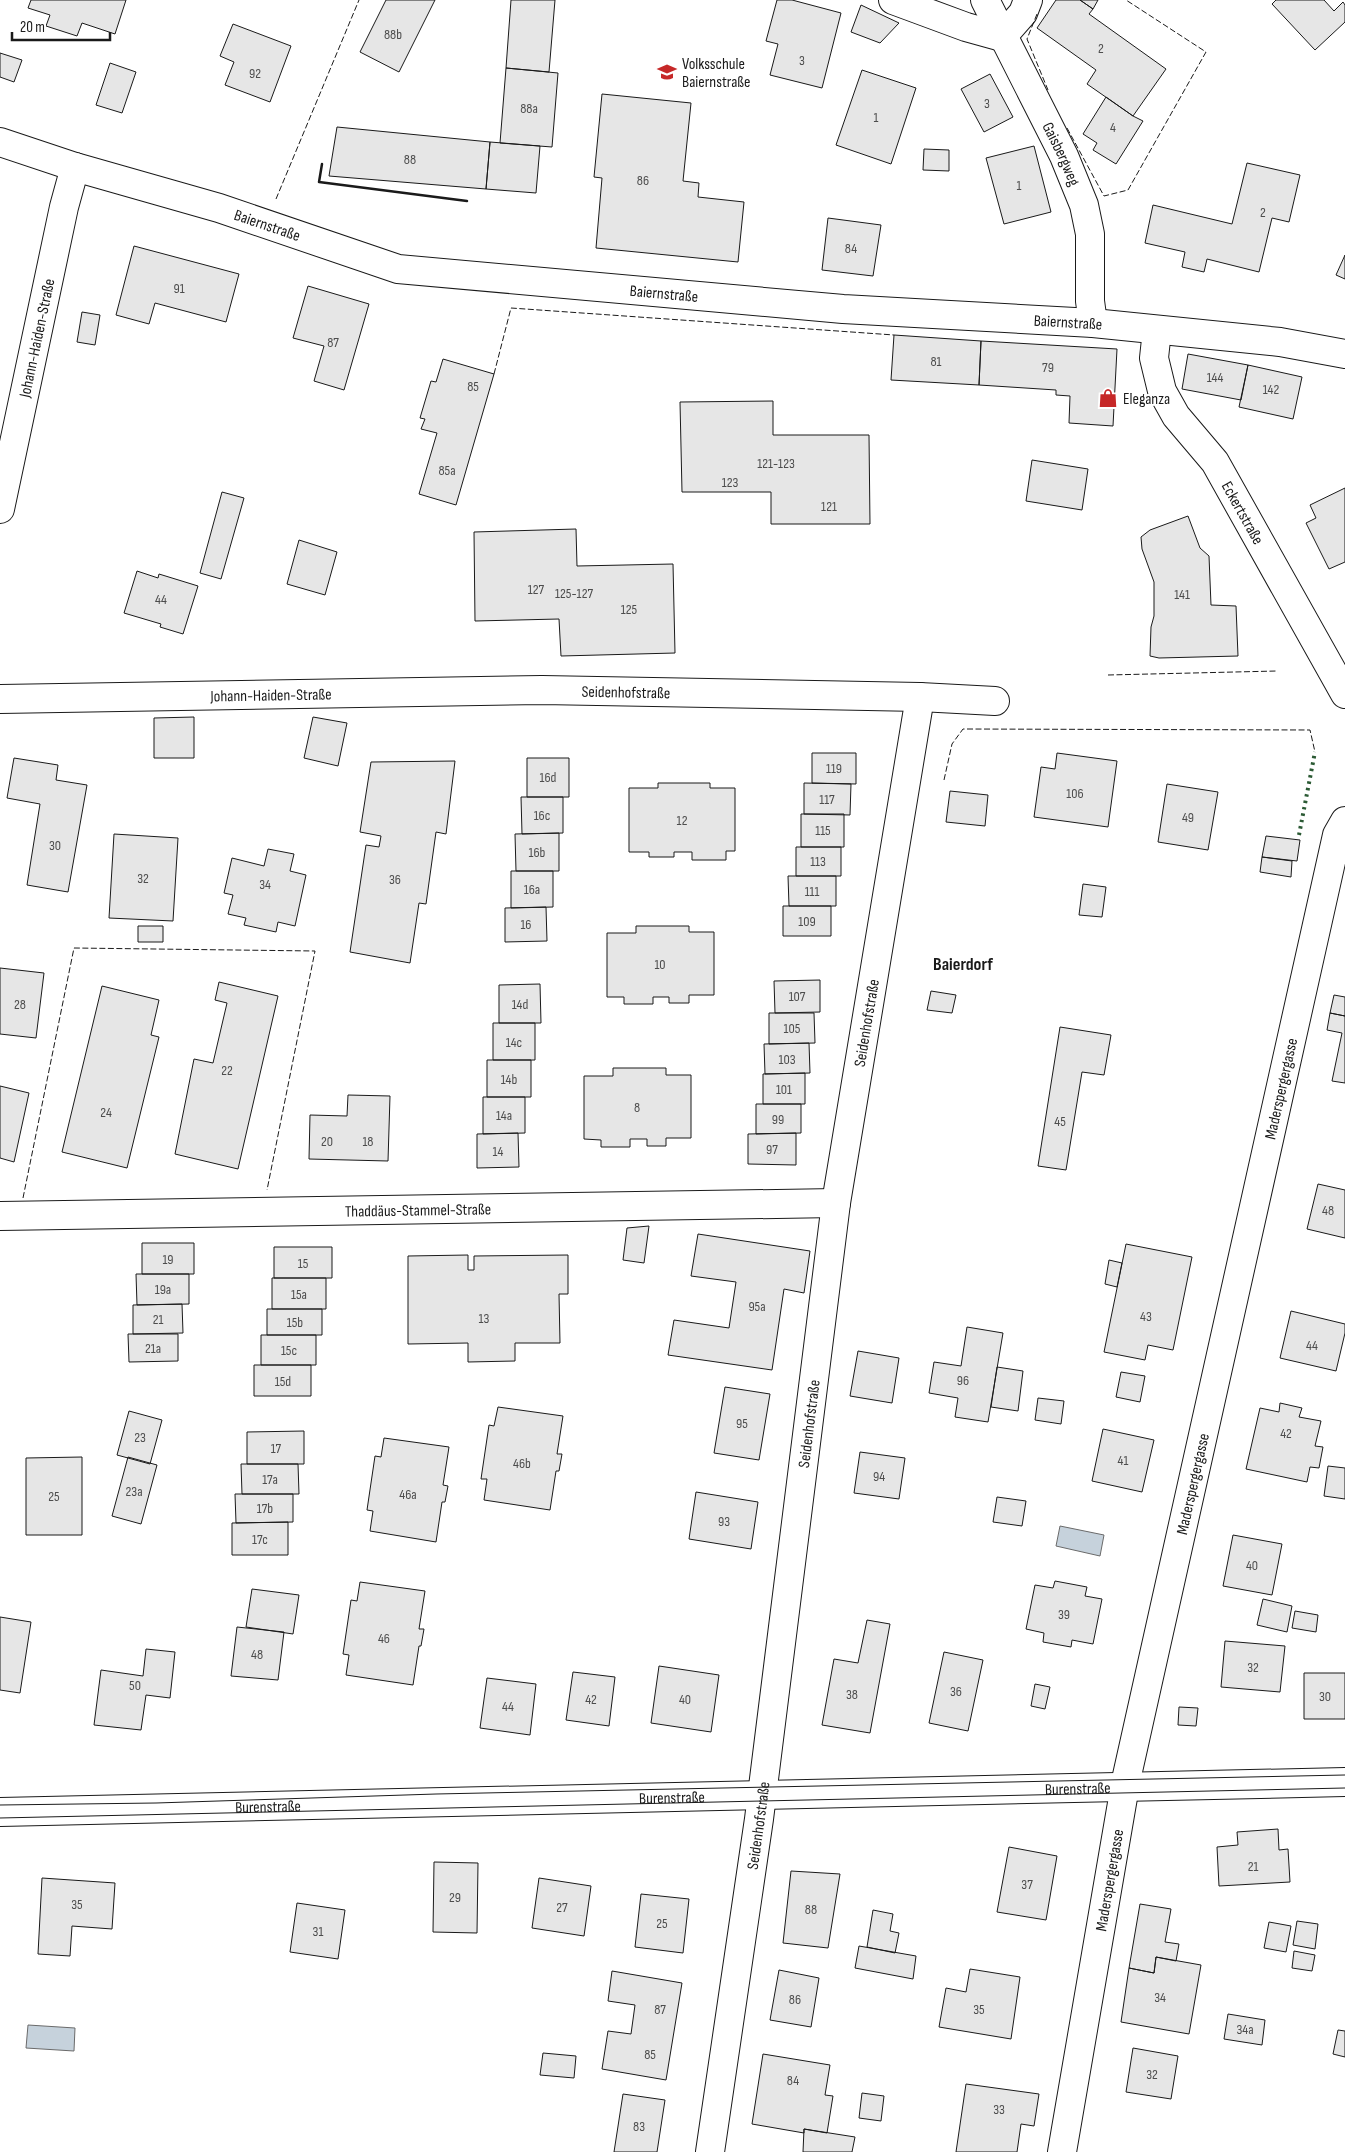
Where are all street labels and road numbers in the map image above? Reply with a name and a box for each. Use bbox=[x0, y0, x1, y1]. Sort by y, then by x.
street label: Gaisbergweg bbox=[1038, 119, 1083, 189]
street label: Baiernstraße bbox=[231, 206, 303, 246]
street label: Johann-Haiden-Straße bbox=[16, 277, 60, 400]
street label: Baiernstraße bbox=[629, 282, 699, 307]
street label: Baiernstraße bbox=[1033, 312, 1103, 335]
street label: Eckertstraße bbox=[1217, 478, 1267, 548]
street label: Seidenhofstraße bbox=[581, 683, 670, 703]
street label: Johann-Haiden-Straße bbox=[209, 685, 332, 707]
street label: Seidenhofstraße bbox=[851, 978, 884, 1068]
street label: Maderspergergasse bbox=[1261, 1036, 1302, 1141]
street label: Thaddäus-Stammel-Straße bbox=[345, 1200, 491, 1222]
street label: Seidenhofstraße bbox=[795, 1379, 825, 1469]
street label: Maderspergergasse bbox=[1173, 1432, 1214, 1537]
street label: Burenstraße bbox=[1045, 1779, 1111, 1800]
street label: Seidenhofstraße bbox=[744, 1781, 775, 1871]
street label: Burenstraße bbox=[639, 1788, 705, 1809]
street label: Burenstraße bbox=[235, 1797, 301, 1818]
street label: Maderspergergasse bbox=[1092, 1828, 1128, 1933]

